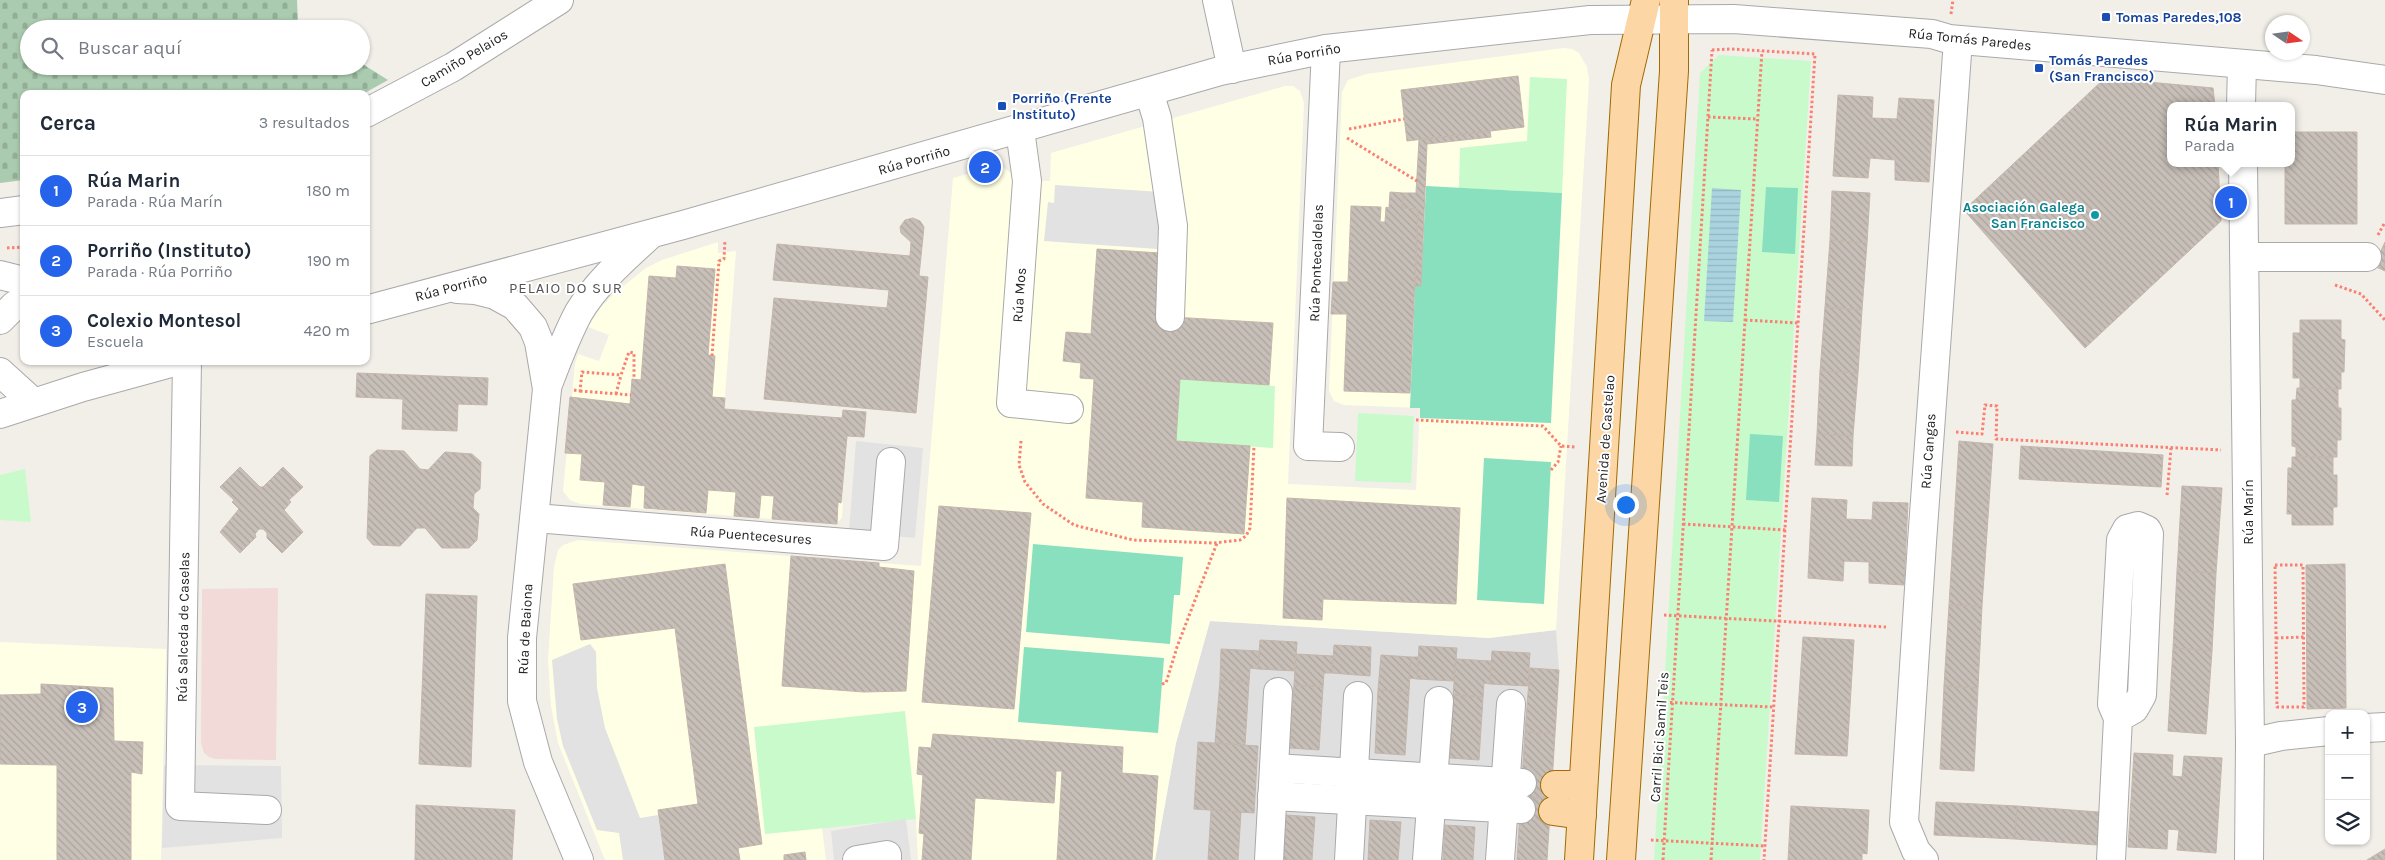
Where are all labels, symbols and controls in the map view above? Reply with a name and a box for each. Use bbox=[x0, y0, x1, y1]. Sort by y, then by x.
place label: Tomas Paredes,108 bbox=[2116, 9, 2242, 26]
marker: Tomas Paredes,108 bbox=[2100, 11, 2112, 23]
north arrow bbox=[2265, 15, 2310, 60]
search box bbox=[20, 20, 370, 75]
street label: Rúa Tomás Paredes bbox=[1908, 25, 2032, 54]
street label: Camiño Pelaios bbox=[418, 26, 511, 91]
icon: search bbox=[38, 34, 66, 62]
text: Buscar aquí bbox=[78, 37, 182, 59]
street label: Rúa Porriño bbox=[1266, 40, 1342, 69]
place label: Tomás Paredes (San Francisco) bbox=[2049, 52, 2154, 85]
marker: Tomás Paredes (San Francisco) bbox=[2033, 62, 2045, 74]
place label: Porriño (Frente Instituto) bbox=[1012, 90, 1112, 123]
marker: Porriño (Frente Instituto) bbox=[996, 100, 1008, 112]
popup bbox=[2167, 102, 2295, 167]
text: Cerca bbox=[40, 111, 96, 135]
text: 3 resultados bbox=[259, 113, 350, 132]
text: Rúa Marin bbox=[2184, 114, 2278, 136]
text: Parada bbox=[2184, 136, 2235, 155]
street label: Rúa Porriño bbox=[876, 142, 952, 179]
pin: 2 bbox=[969, 148, 1001, 186]
text: Rúa Marin bbox=[87, 170, 180, 192]
text: 1 bbox=[53, 181, 59, 200]
text: 180 m bbox=[307, 181, 350, 200]
pin: 1 bbox=[2215, 183, 2247, 221]
text: Parada · Rúa Marín bbox=[87, 192, 223, 211]
place label: Asociación Galega San Francisco bbox=[1963, 199, 2085, 232]
street label: Rúa Pontecaldelas bbox=[1306, 204, 1327, 322]
marker: Asociación Galega San Francisco bbox=[2089, 209, 2101, 221]
text: Porriño (Instituto) bbox=[87, 240, 252, 262]
text: 2 bbox=[51, 251, 61, 270]
text: 190 m bbox=[307, 251, 350, 270]
text: Parada · Rúa Porriño bbox=[87, 262, 232, 281]
street label: Rúa Mos bbox=[1009, 267, 1030, 323]
street label: Rúa Porriño bbox=[413, 270, 489, 305]
district label: PELAIO DO SUR bbox=[509, 279, 623, 297]
text: Colexio Montesol bbox=[87, 310, 241, 332]
text: 3 bbox=[51, 321, 61, 340]
text: 420 m bbox=[304, 321, 350, 340]
text: Escuela bbox=[87, 332, 144, 351]
street label: Avenida de Castelao bbox=[1593, 375, 1618, 504]
street label: Rúa Cangas bbox=[1917, 413, 1940, 489]
street label: Rúa Marín bbox=[2240, 479, 2257, 545]
your location bbox=[1613, 492, 1639, 518]
street label: Rúa Puentecesures bbox=[689, 523, 813, 548]
street label: Rúa Salceda de Caselas bbox=[174, 552, 193, 702]
street label: Rúa de Baiona bbox=[515, 583, 536, 675]
street label: Carril Bici Samil Teis bbox=[1646, 671, 1673, 803]
pin: 3 bbox=[66, 688, 98, 726]
map controls bbox=[2325, 710, 2370, 845]
button: + bbox=[2325, 710, 2370, 755]
button: − bbox=[2325, 755, 2370, 800]
button: layers bbox=[2325, 800, 2370, 845]

